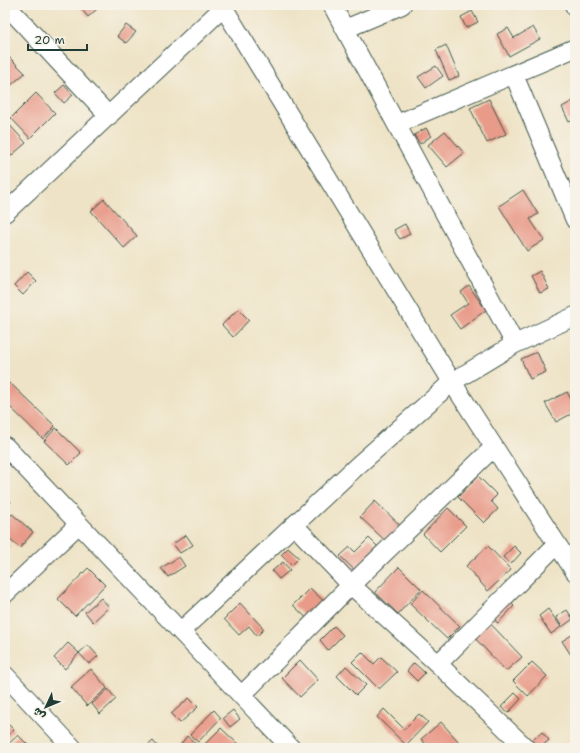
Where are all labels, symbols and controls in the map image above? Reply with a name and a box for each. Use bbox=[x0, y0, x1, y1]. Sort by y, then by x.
scale bar bbox=[28, 26, 87, 52]
text: 20 m bbox=[34, 32, 65, 48]
north arrow bbox=[26, 687, 66, 727]
text: ش bbox=[30, 704, 49, 723]

